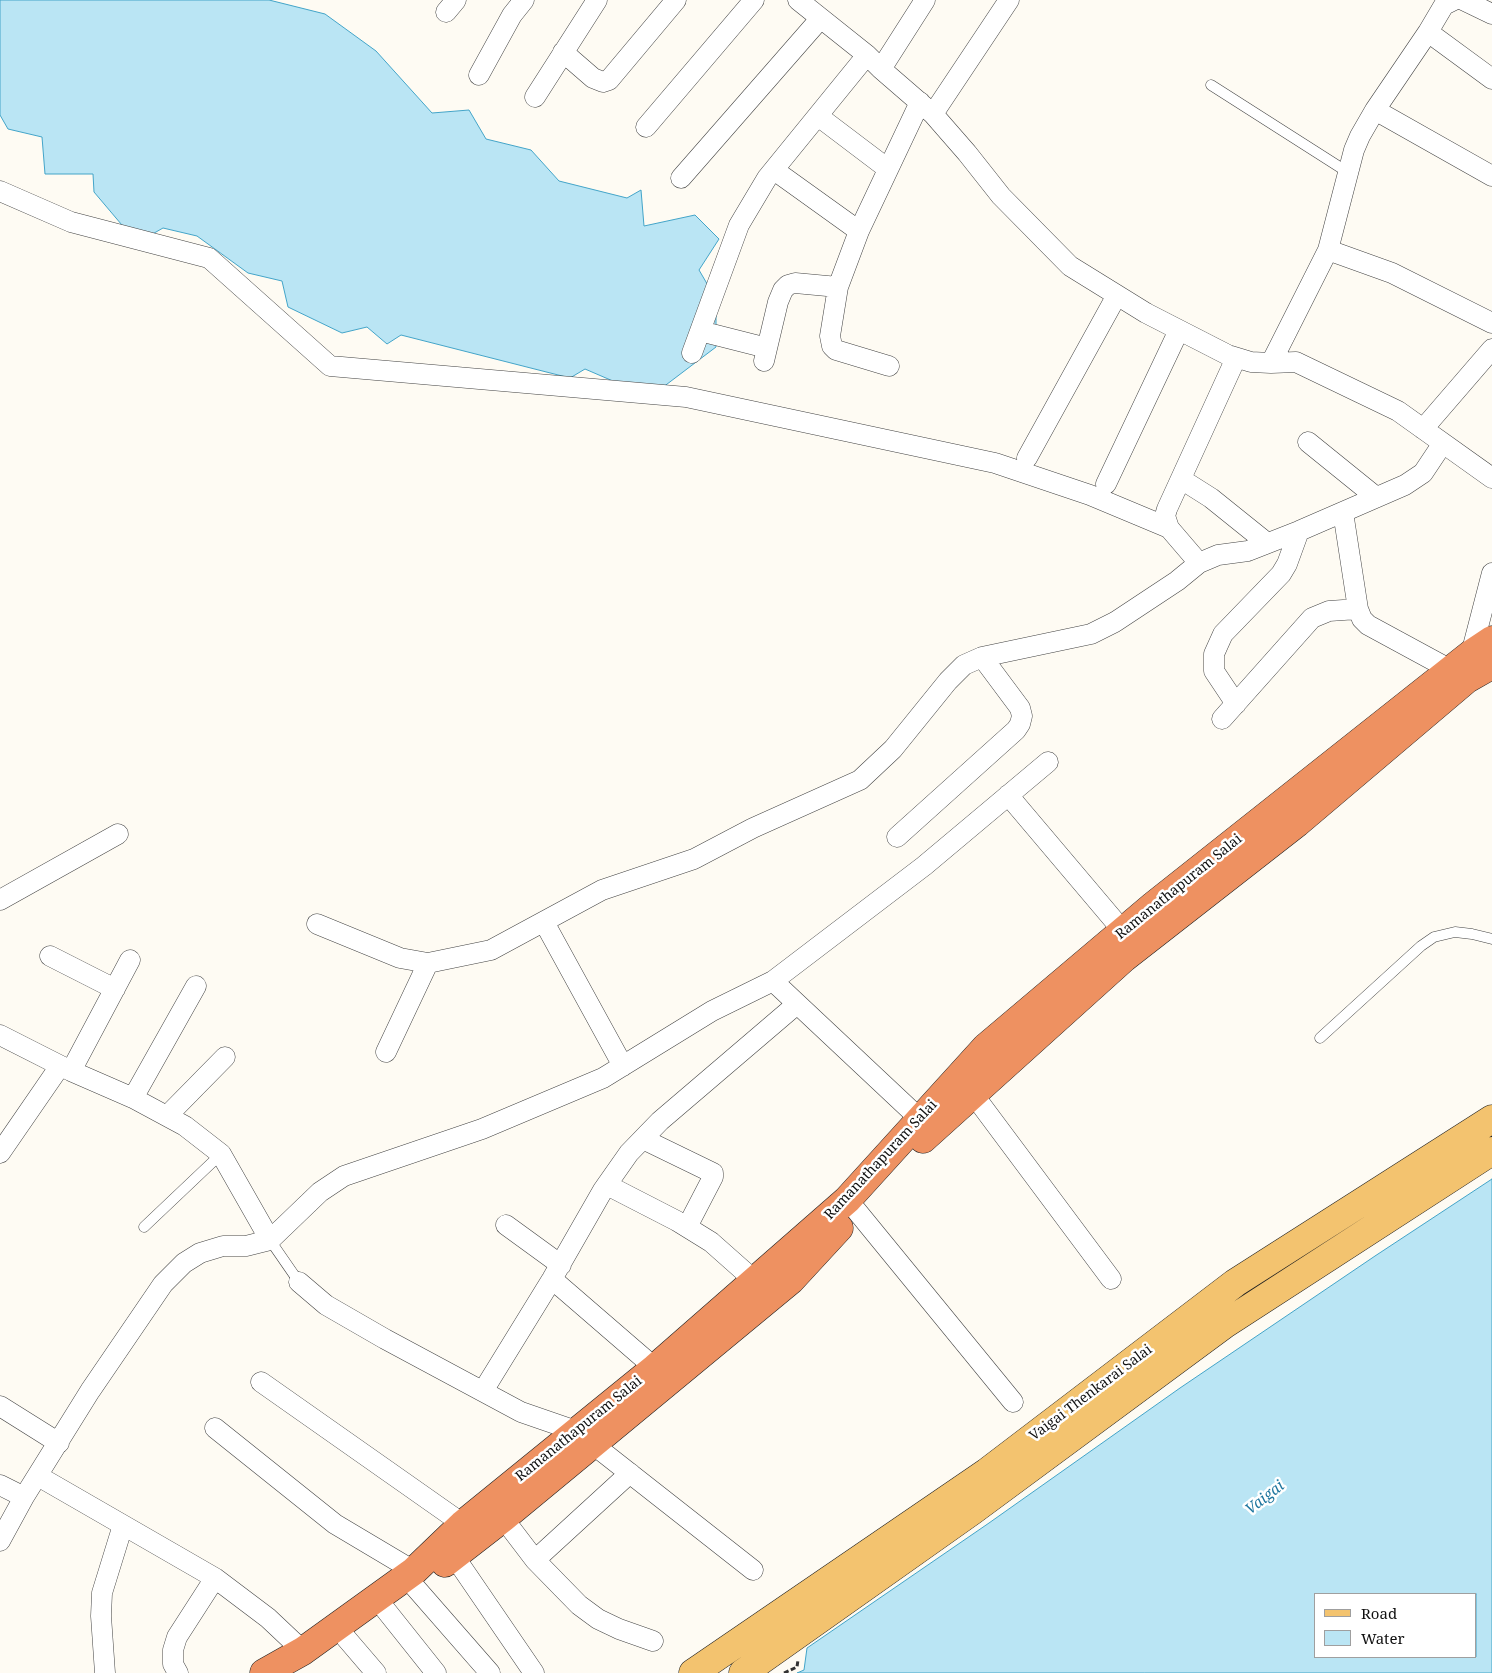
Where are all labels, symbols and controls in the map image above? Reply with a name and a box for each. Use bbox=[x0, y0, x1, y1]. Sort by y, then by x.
street label: Ramanathapuram Salai bbox=[1112, 831, 1246, 943]
street label: Ramanathapuram Salai bbox=[821, 1097, 941, 1223]
street label: Vaigai Thenkarai Salai bbox=[1026, 1341, 1156, 1445]
street label: Ramanathapuram Salai bbox=[512, 1373, 646, 1485]
water label: Vaigai bbox=[1242, 1477, 1288, 1519]
legend bbox=[1314, 1593, 1477, 1658]
text: Road bbox=[1361, 1603, 1397, 1623]
text: Water bbox=[1361, 1628, 1404, 1648]

